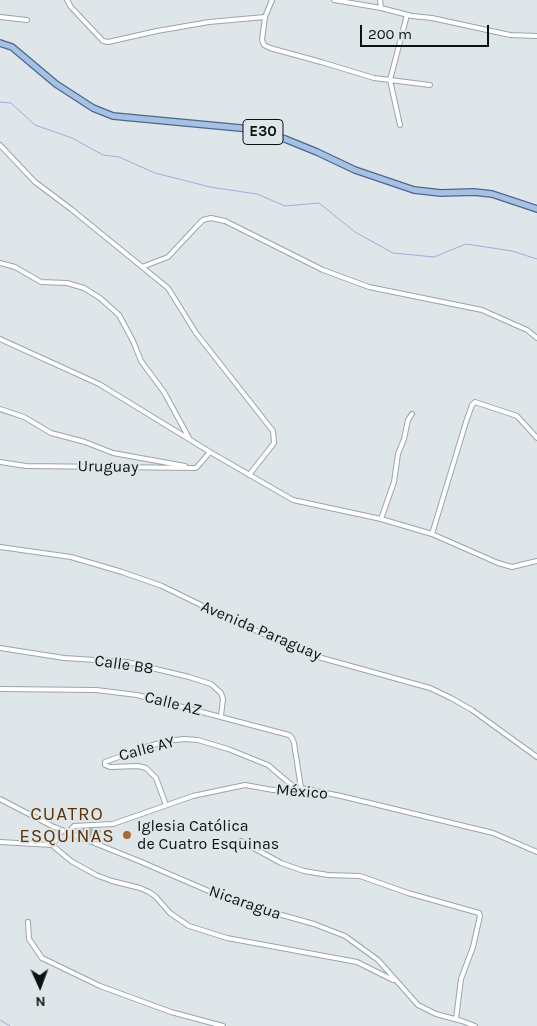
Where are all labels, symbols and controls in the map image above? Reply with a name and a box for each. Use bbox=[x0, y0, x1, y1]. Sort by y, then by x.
scale bar bbox=[362, 15, 491, 47]
text: 200 m bbox=[368, 25, 412, 43]
road number: E30 bbox=[243, 120, 283, 144]
street label: Uruguay bbox=[77, 457, 139, 477]
street label: Avenida Paraguay bbox=[198, 597, 324, 665]
street label: Calle B8 bbox=[93, 651, 155, 679]
street label: Calle AZ bbox=[142, 688, 204, 720]
street label: Calle AY bbox=[117, 732, 177, 766]
street label: México bbox=[275, 780, 329, 804]
district label: CUATRO ESQUINAS bbox=[18, 804, 116, 848]
place label: Iglesia Católica de Cuatro Esquinas bbox=[137, 816, 279, 854]
marker: Iglesia Católica de Cuatro Esquinas bbox=[121, 829, 133, 841]
street label: Nicaragua bbox=[206, 882, 284, 924]
north arrow bbox=[15, 961, 65, 1011]
text: N bbox=[35, 993, 46, 1010]

